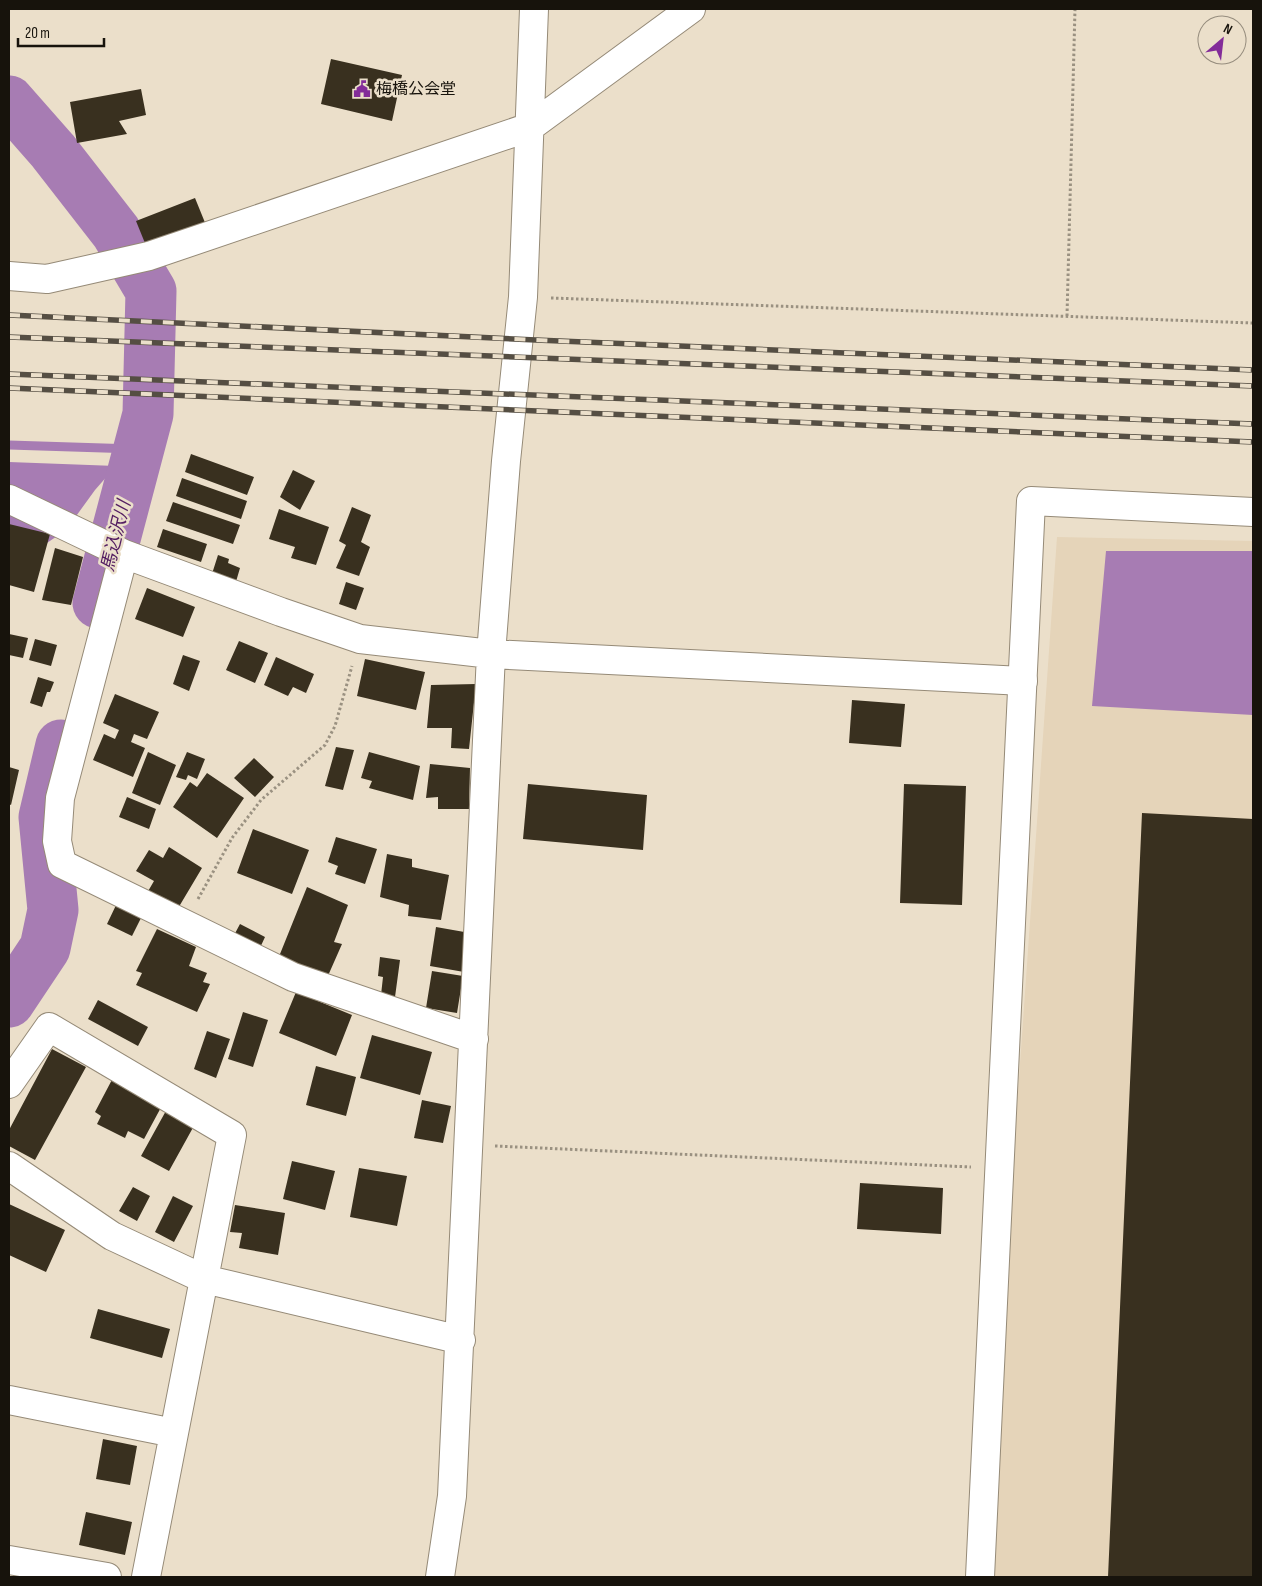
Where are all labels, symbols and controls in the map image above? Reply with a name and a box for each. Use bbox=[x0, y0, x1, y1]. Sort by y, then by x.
scale bar bbox=[18, 15, 104, 47]
north arrow bbox=[1197, 15, 1247, 65]
text: N bbox=[1221, 20, 1235, 38]
text: 20 m bbox=[25, 24, 50, 43]
public building icon: 梅橋公会堂 bbox=[352, 79, 372, 99]
place label: 梅橋公会堂 bbox=[376, 80, 456, 99]
water label: 馬込沢川 bbox=[97, 497, 135, 573]

